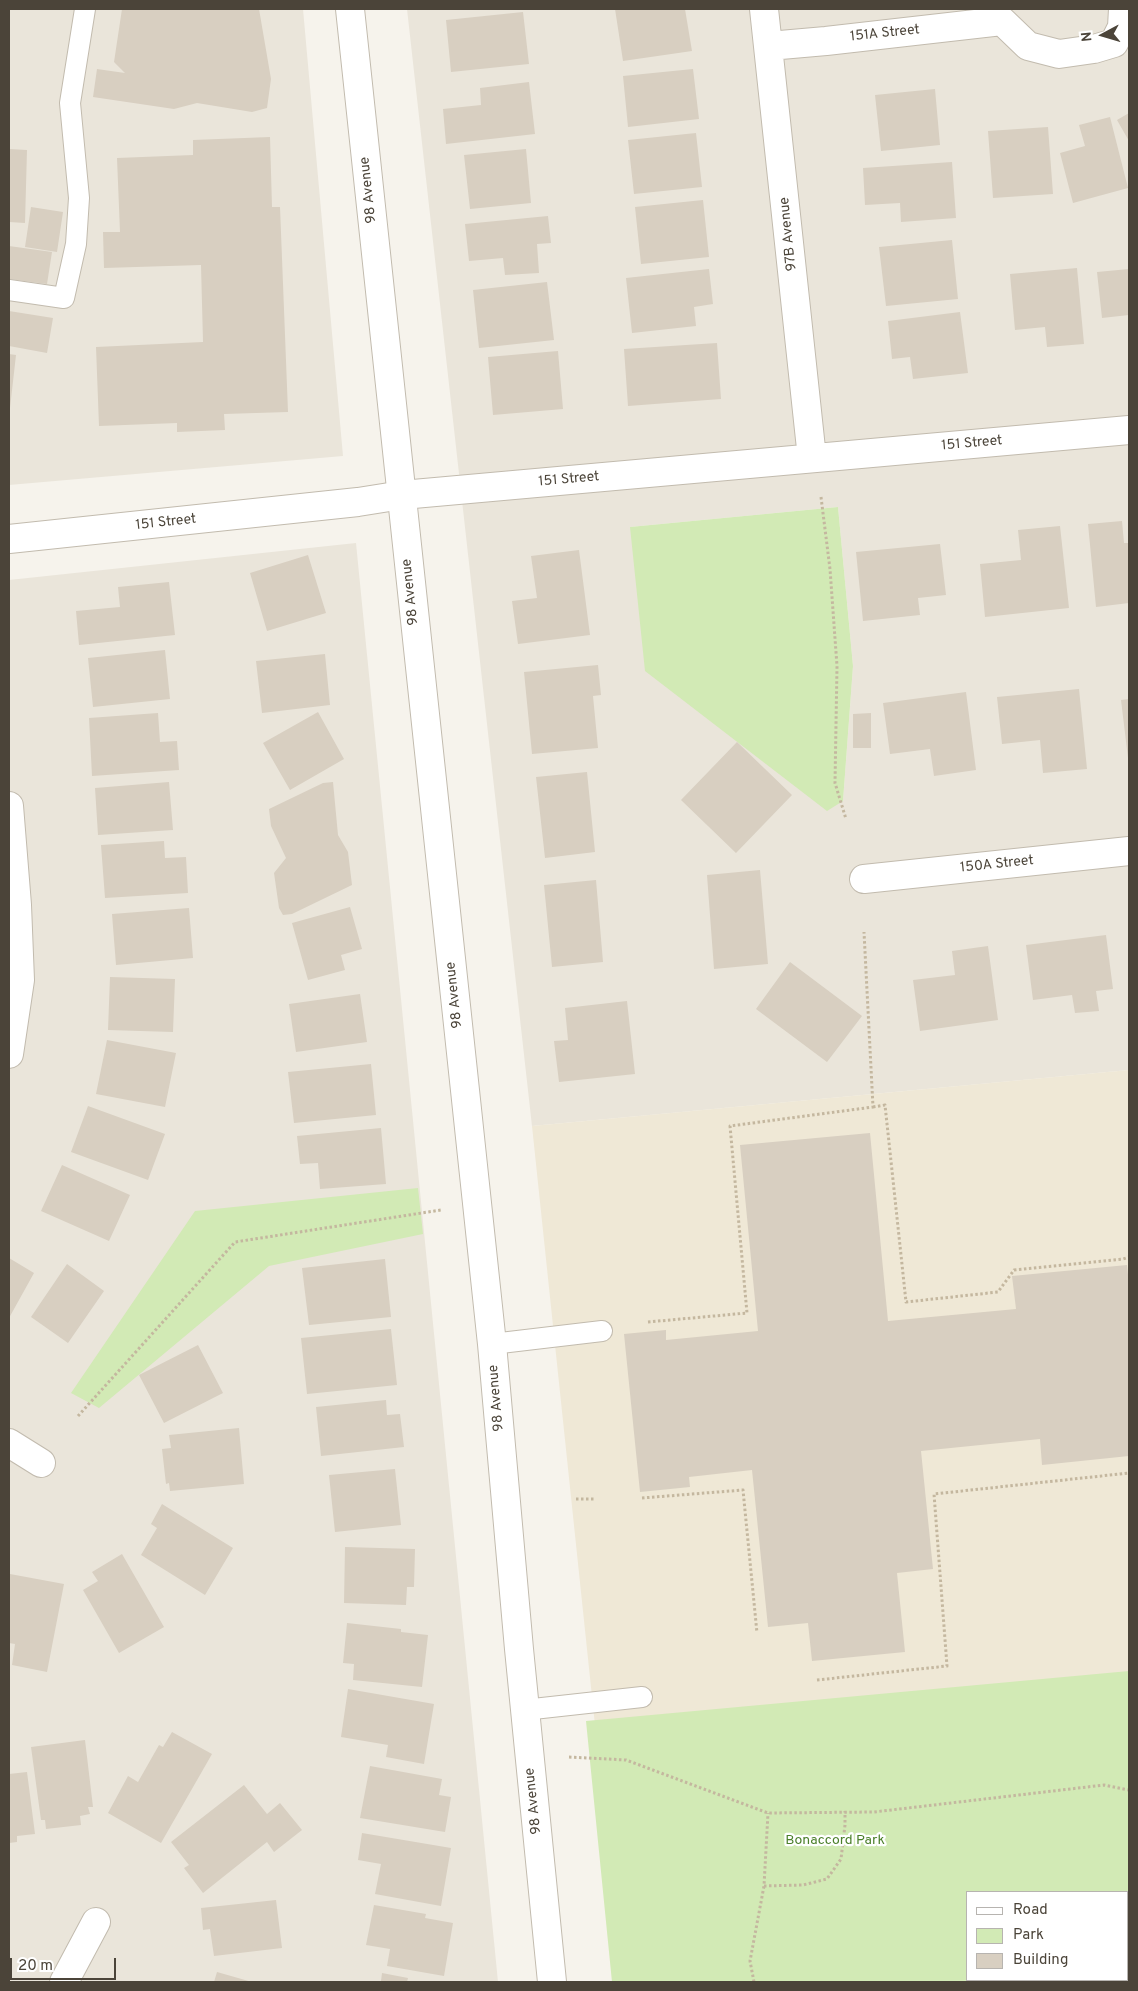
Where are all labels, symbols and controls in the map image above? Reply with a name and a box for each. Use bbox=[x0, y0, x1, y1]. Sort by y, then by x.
north arrow bbox=[1078, 10, 1128, 60]
street label: 151A Street bbox=[849, 22, 921, 46]
text: N bbox=[1079, 31, 1097, 43]
street label: 98 Avenue bbox=[357, 156, 381, 224]
street label: 97B Avenue bbox=[777, 196, 801, 272]
street label: 151 Street bbox=[941, 433, 1003, 455]
street label: 151 Street bbox=[538, 469, 600, 491]
street label: 151 Street bbox=[135, 511, 197, 535]
street label: 98 Avenue bbox=[399, 558, 423, 626]
street label: 150A Street bbox=[959, 853, 1035, 877]
street label: 98 Avenue bbox=[443, 961, 467, 1029]
street label: 98 Avenue bbox=[486, 1364, 508, 1432]
street label: 98 Avenue bbox=[522, 1767, 546, 1835]
park label: Bonaccord Park bbox=[785, 1833, 885, 1849]
legend bbox=[966, 1891, 1128, 1981]
text: Road bbox=[1013, 1901, 1048, 1920]
text: Park bbox=[1013, 1926, 1044, 1945]
scale bar bbox=[12, 1948, 119, 1980]
text: Building bbox=[1013, 1951, 1068, 1970]
text: 20 m bbox=[18, 1957, 53, 1976]

